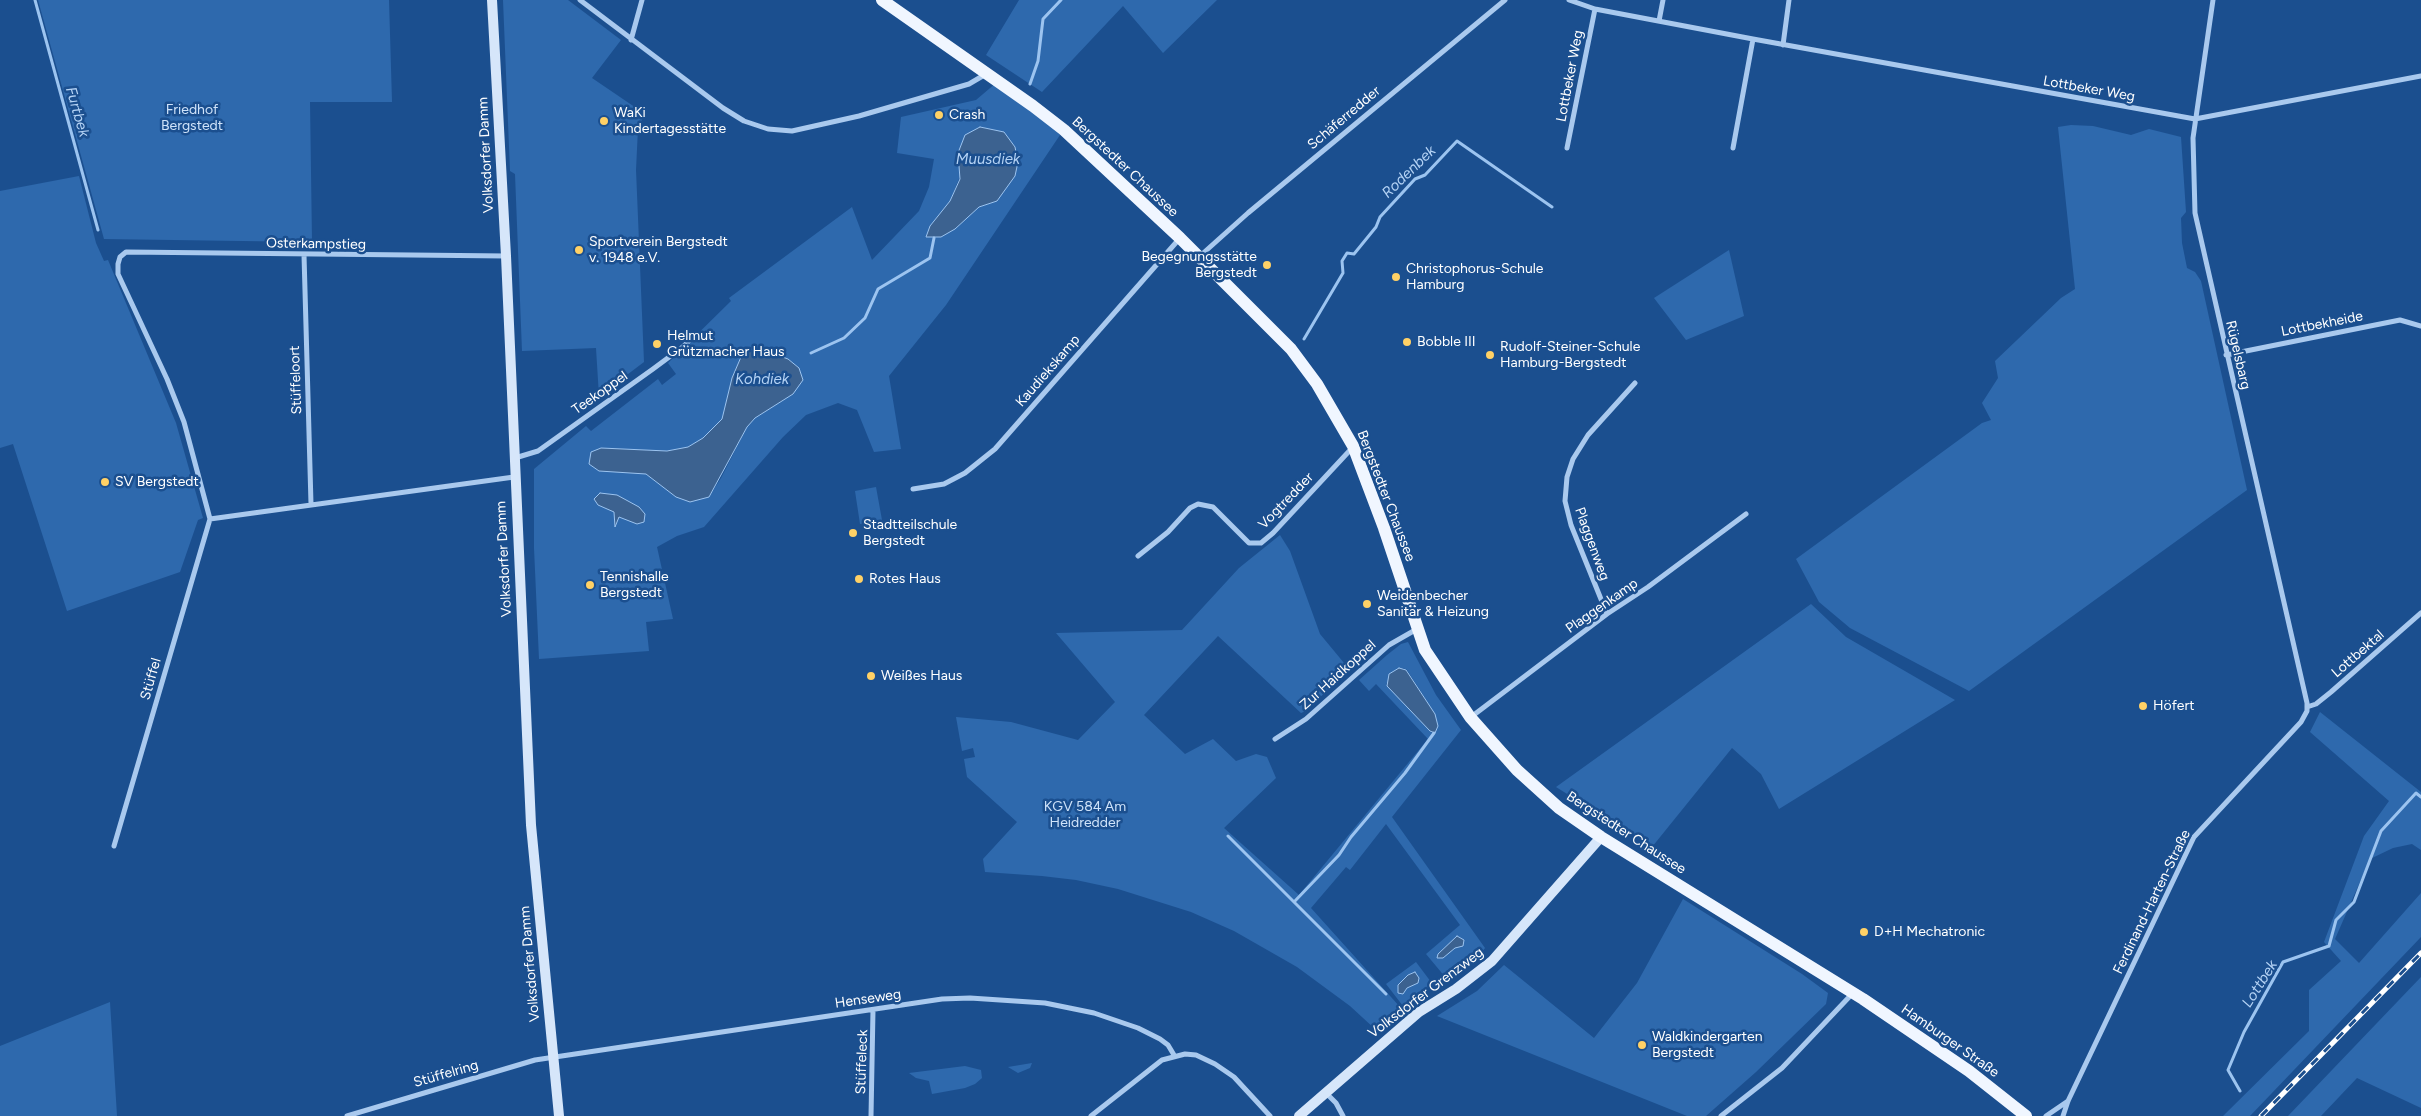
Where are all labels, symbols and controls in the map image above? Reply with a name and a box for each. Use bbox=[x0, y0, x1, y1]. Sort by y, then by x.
street label: Lottbeker Weg bbox=[1553, 29, 1587, 123]
street label: Lottbeker Weg bbox=[2042, 73, 2136, 105]
street label: Schäferredder bbox=[1304, 83, 1384, 153]
water label: Furtbek bbox=[61, 85, 93, 139]
street label: Volksdorfer Damm bbox=[475, 97, 497, 213]
park label: Friedhof Bergstedt bbox=[161, 102, 223, 134]
place label: WaKi Kindertagesstätte bbox=[614, 105, 726, 138]
place label: Crash bbox=[949, 107, 985, 123]
marker: Crash bbox=[933, 109, 945, 121]
street label: Bergstedter Chaussee bbox=[1068, 113, 1182, 221]
marker: WaKi Kindertagesstätte bbox=[598, 115, 610, 127]
water label: Rodenbek bbox=[1378, 142, 1440, 202]
water label: Muusdiek bbox=[956, 151, 1020, 169]
place label: Sportverein Bergstedt v. 1948 e.V. bbox=[589, 234, 728, 266]
street label: Osterkampstieg bbox=[266, 235, 366, 253]
marker: Sportverein Bergstedt v. 1948 e.V. bbox=[573, 244, 585, 256]
place label: Begegnungsstätte Bergstedt bbox=[1141, 249, 1257, 282]
marker: Begegnungsstätte Bergstedt bbox=[1261, 259, 1273, 271]
place label: Christophorus-Schule Hamburg bbox=[1406, 261, 1543, 294]
marker: Christophorus-Schule Hamburg bbox=[1390, 271, 1402, 283]
street label: Lottbekheide bbox=[2280, 308, 2364, 340]
street label: Rügelsbarg bbox=[2222, 319, 2254, 391]
place label: Helmut Grützmacher Haus bbox=[667, 328, 785, 361]
street label: Kaudiekskamp bbox=[1012, 332, 1084, 410]
place label: Bobble III bbox=[1417, 334, 1476, 350]
marker: Bobble III bbox=[1401, 336, 1413, 348]
marker: Helmut Grützmacher Haus bbox=[651, 338, 663, 350]
place label: Rudolf-Steiner-Schule Hamburg-Bergstedt bbox=[1500, 339, 1640, 372]
street label: Stüffeloort bbox=[286, 345, 306, 415]
marker: Rudolf-Steiner-Schule Hamburg-Bergstedt bbox=[1484, 349, 1496, 361]
street label: Teekoppel bbox=[569, 368, 631, 418]
water label: Kohdiek bbox=[735, 371, 789, 389]
street label: Bergstedter Chaussee bbox=[1353, 428, 1419, 564]
street label: Vogtredder bbox=[1255, 469, 1317, 533]
place label: SV Bergstedt bbox=[115, 474, 199, 490]
marker: SV Bergstedt bbox=[99, 476, 111, 488]
street label: Volksdorfer Damm bbox=[493, 501, 515, 617]
street label: Plaggenweg bbox=[1571, 505, 1613, 583]
place label: Stadtteilschule Bergstedt bbox=[863, 517, 957, 550]
marker: Stadtteilschule Bergstedt bbox=[847, 527, 859, 539]
place label: Tennishalle Bergstedt bbox=[600, 569, 669, 602]
place label: Rotes Haus bbox=[869, 571, 941, 587]
marker: Rotes Haus bbox=[853, 573, 865, 585]
street label: Plaggenkamp bbox=[1563, 575, 1641, 637]
marker: Tennishalle Bergstedt bbox=[584, 579, 596, 591]
place label: Weidenbecher Sanitär & Heizung bbox=[1377, 588, 1489, 620]
marker: Weidenbecher Sanitär & Heizung bbox=[1361, 598, 1373, 610]
street label: Lottbektal bbox=[2328, 627, 2388, 681]
street label: Zur Haidkoppel bbox=[1297, 637, 1379, 713]
street label: Stüffel bbox=[137, 656, 165, 702]
place label: Weißes Haus bbox=[881, 668, 962, 684]
marker: Weißes Haus bbox=[865, 670, 877, 682]
place label: Höfert bbox=[2153, 698, 2194, 714]
marker: Höfert bbox=[2137, 700, 2149, 712]
street label: Bergstedter Chaussee bbox=[1563, 788, 1689, 878]
park label: KGV 584 Am Heidredder bbox=[1044, 799, 1126, 832]
street label: Ferdinand-Harten-Straße bbox=[2110, 827, 2194, 977]
street label: Volksdorfer Damm bbox=[517, 905, 543, 1023]
place label: D+H Mechatronic bbox=[1874, 924, 1985, 940]
marker: D+H Mechatronic bbox=[1858, 926, 1870, 938]
street label: Volksdorfer Grenzweg bbox=[1365, 944, 1487, 1042]
water label: Lottbek bbox=[2238, 957, 2282, 1011]
street label: Henseweg bbox=[834, 986, 902, 1012]
street label: Hamburger Straße bbox=[1898, 1001, 2002, 1081]
street label: Stüffeleck bbox=[852, 1029, 872, 1095]
place label: Waldkindergarten Bergstedt bbox=[1652, 1029, 1763, 1062]
marker: Waldkindergarten Bergstedt bbox=[1636, 1039, 1648, 1051]
street label: Stüffelring bbox=[412, 1057, 480, 1091]

